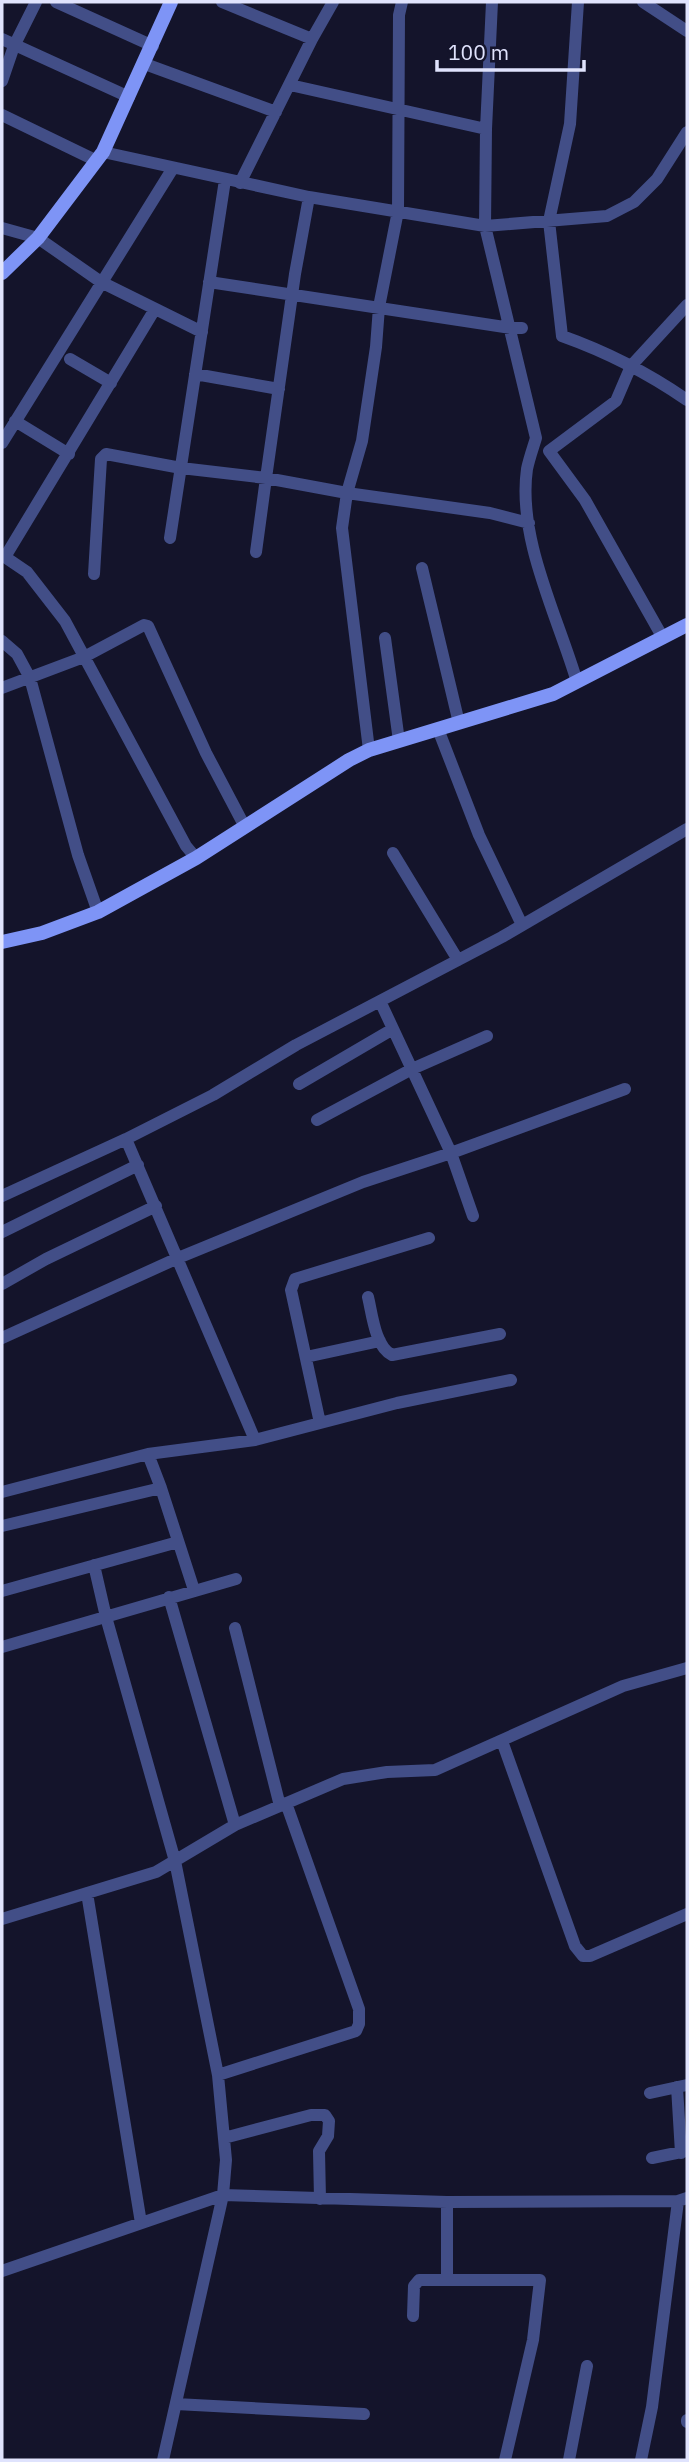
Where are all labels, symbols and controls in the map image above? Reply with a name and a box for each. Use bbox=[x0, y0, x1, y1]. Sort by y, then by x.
scale bar bbox=[437, 28, 584, 72]
text: 100 m bbox=[448, 38, 509, 66]

